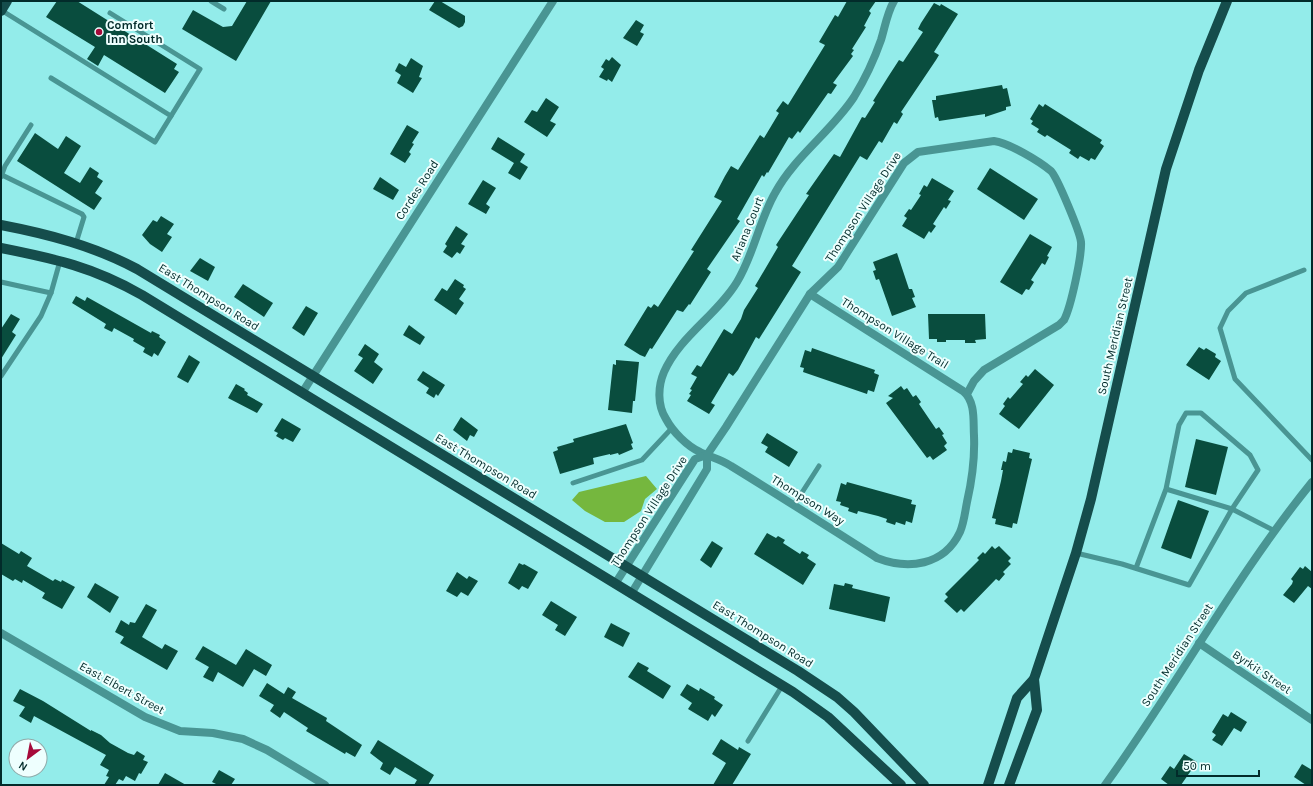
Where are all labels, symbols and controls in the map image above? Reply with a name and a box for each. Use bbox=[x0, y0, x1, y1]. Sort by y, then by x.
place label: Comfort Inn South bbox=[107, 18, 163, 46]
marker: Comfort Inn South bbox=[94, 27, 104, 37]
street label: Thompson Village Drive bbox=[822, 149, 904, 265]
street label: Cordes Road bbox=[393, 158, 441, 222]
street label: Ariana Court bbox=[728, 194, 766, 263]
street label: East Thompson Road bbox=[156, 260, 262, 334]
street label: South Meridian Street bbox=[1095, 275, 1135, 396]
street label: Thompson Village Trail bbox=[839, 294, 951, 372]
street label: East Thompson Road bbox=[433, 430, 539, 502]
street label: Thompson Village Drive bbox=[608, 453, 690, 569]
street label: Thompson Way bbox=[769, 472, 847, 528]
street label: East Thompson Road bbox=[710, 597, 816, 671]
street label: South Meridian Street bbox=[1138, 600, 1216, 709]
street label: Byrkit Street bbox=[1230, 647, 1295, 697]
street label: East Elbert Street bbox=[77, 659, 167, 717]
north arrow bbox=[8, 738, 48, 778]
scale bar bbox=[1177, 752, 1259, 778]
text: N bbox=[16, 758, 30, 774]
text: 50 m bbox=[1183, 759, 1211, 773]

